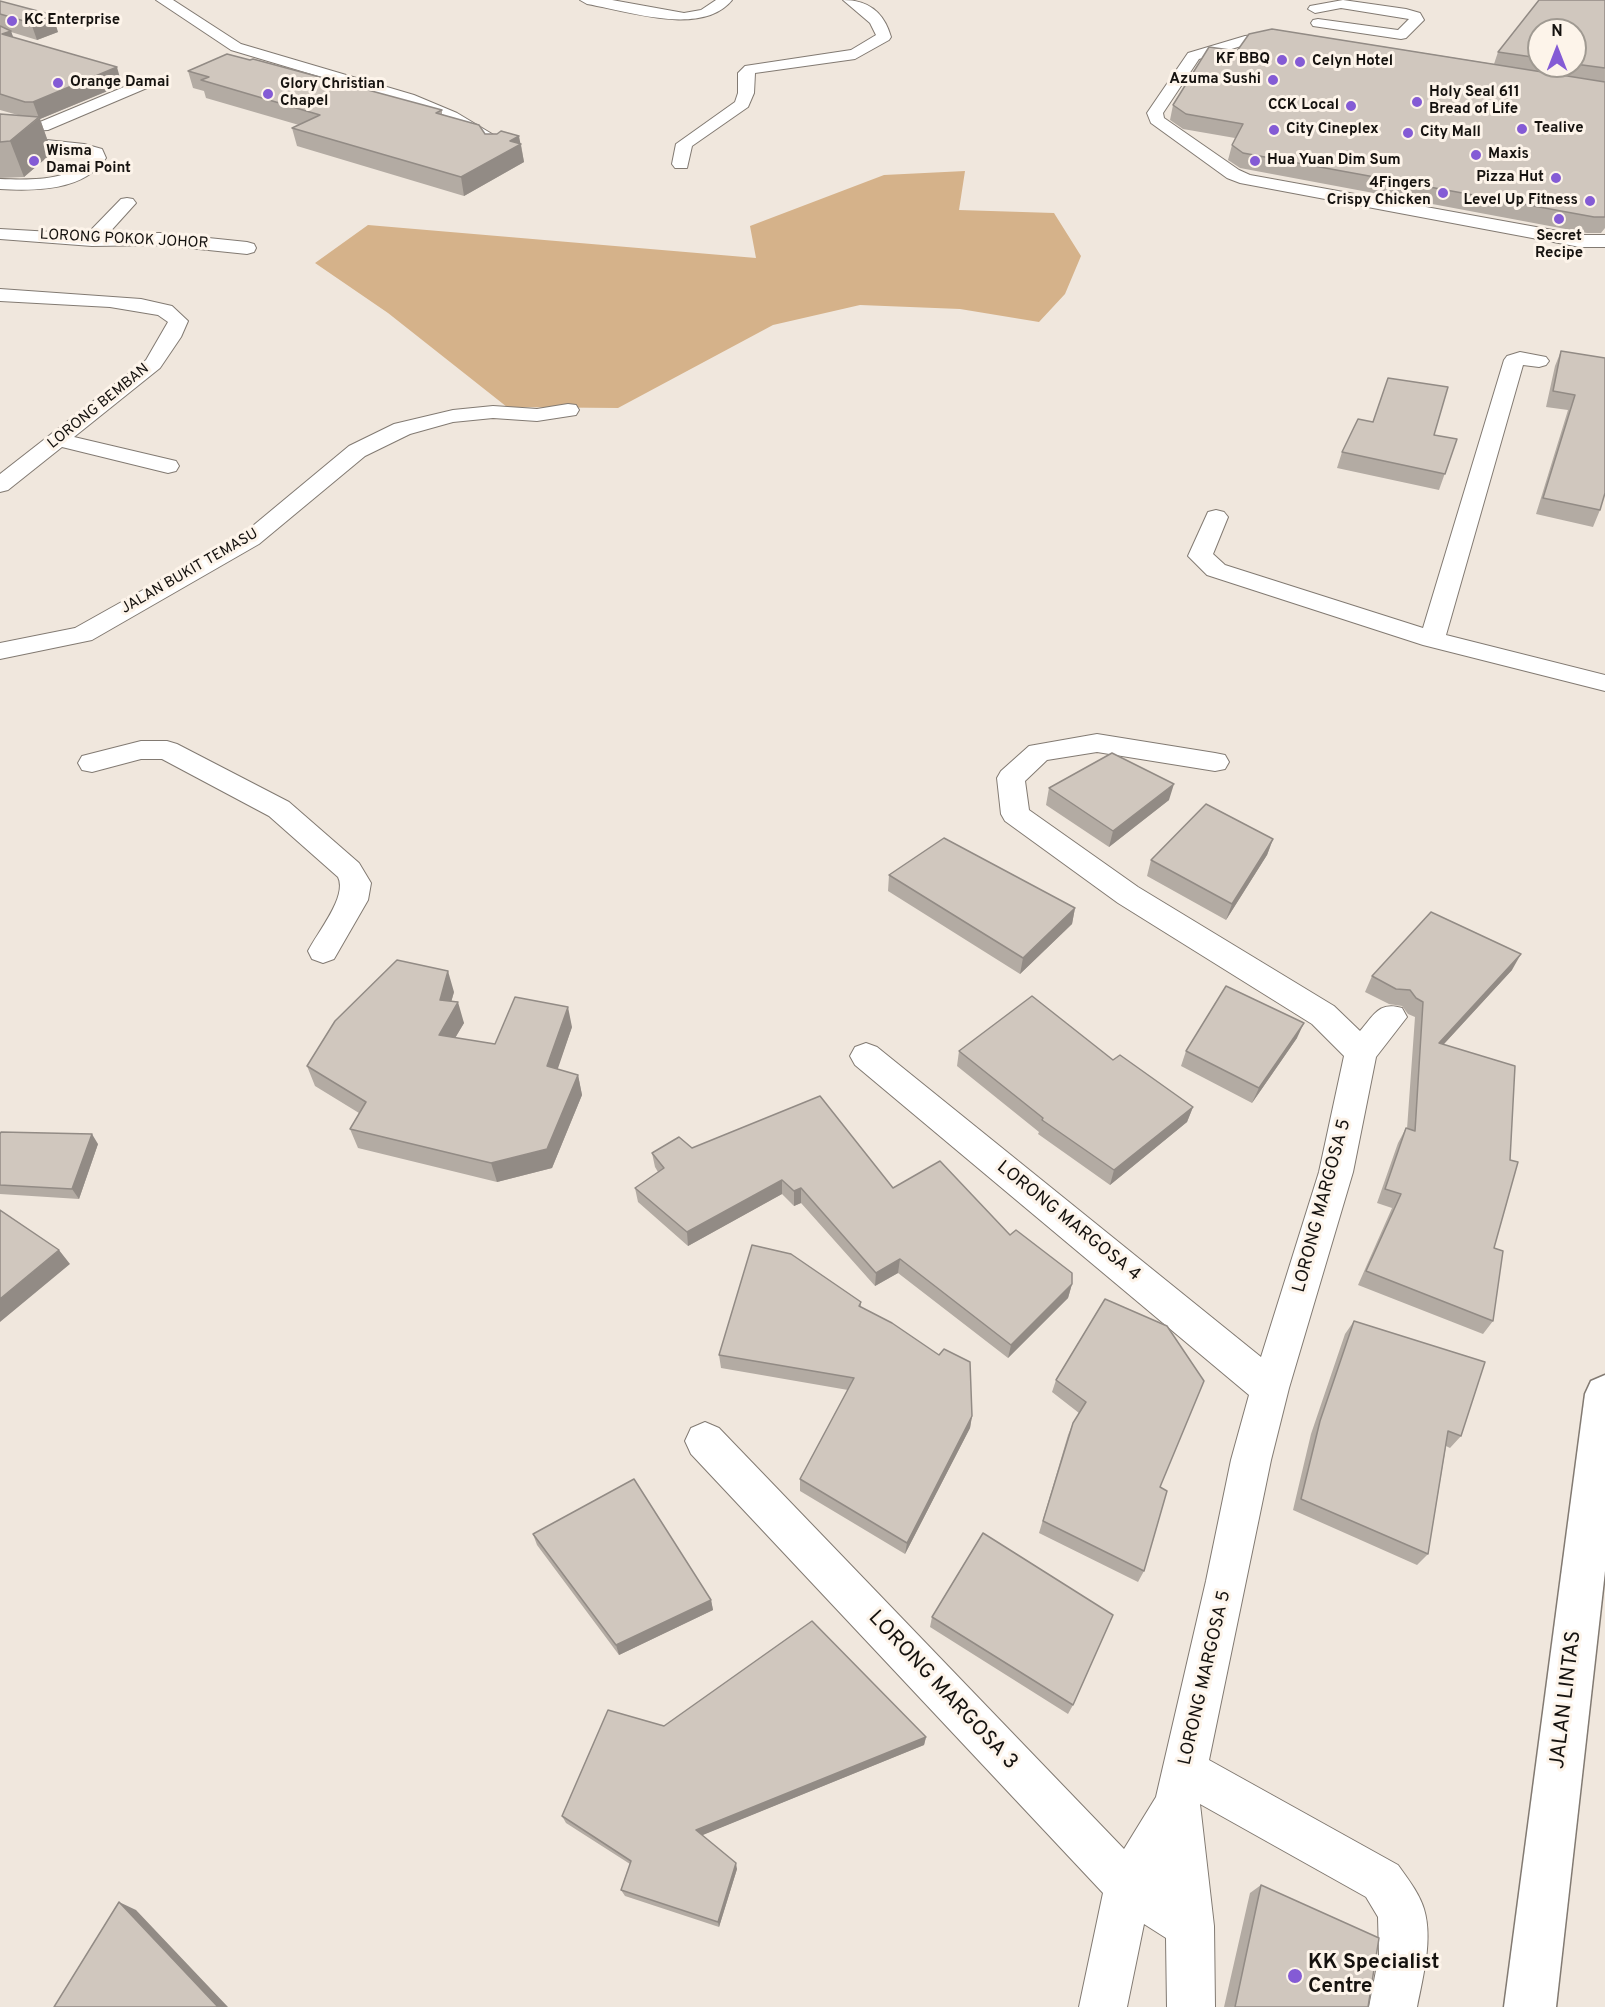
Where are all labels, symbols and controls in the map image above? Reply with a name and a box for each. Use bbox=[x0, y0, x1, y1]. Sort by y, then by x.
place label: KC Enterprise bbox=[24, 12, 120, 30]
marker: KC Enterprise bbox=[5, 14, 19, 28]
north arrow bbox=[1527, 18, 1587, 78]
text: N bbox=[1551, 22, 1563, 42]
place label: KF BBQ bbox=[1216, 51, 1270, 69]
marker: KF BBQ bbox=[1275, 53, 1289, 67]
place label: Celyn Hotel bbox=[1312, 53, 1393, 71]
marker: Celyn Hotel bbox=[1293, 55, 1307, 69]
place label: Azuma Sushi bbox=[1169, 71, 1261, 89]
marker: Azuma Sushi bbox=[1266, 73, 1280, 87]
place label: Orange Damai bbox=[70, 74, 170, 92]
marker: Orange Damai bbox=[51, 76, 65, 90]
place label: Glory Christian Chapel bbox=[280, 76, 385, 111]
place label: Holy Seal 611 Bread of Life bbox=[1429, 84, 1520, 119]
marker: Glory Christian Chapel bbox=[261, 87, 275, 101]
marker: Holy Seal 611 Bread of Life bbox=[1410, 95, 1424, 109]
place label: CCK Local bbox=[1268, 97, 1339, 115]
marker: CCK Local bbox=[1344, 99, 1358, 113]
place label: Tealive bbox=[1534, 120, 1583, 138]
place label: City Cineplex bbox=[1286, 121, 1379, 139]
marker: Tealive bbox=[1515, 122, 1529, 136]
marker: City Cineplex bbox=[1267, 123, 1281, 137]
place label: City Mall bbox=[1420, 124, 1481, 142]
marker: City Mall bbox=[1401, 126, 1415, 140]
place label: Wisma Damai Point bbox=[46, 143, 131, 178]
place label: Maxis bbox=[1488, 146, 1529, 164]
marker: Maxis bbox=[1469, 148, 1483, 162]
place label: Hua Yuan Dim Sum bbox=[1267, 152, 1401, 170]
marker: Wisma Damai Point bbox=[27, 154, 41, 168]
marker: Hua Yuan Dim Sum bbox=[1248, 154, 1262, 168]
place label: Pizza Hut bbox=[1476, 169, 1544, 187]
marker: Pizza Hut bbox=[1549, 171, 1563, 185]
place label: 4Fingers Crispy Chicken bbox=[1327, 175, 1431, 210]
marker: 4Fingers Crispy Chicken bbox=[1436, 186, 1450, 200]
place label: Level Up Fitness bbox=[1464, 192, 1578, 210]
marker: Level Up Fitness bbox=[1583, 194, 1597, 208]
marker: Secret Recipe bbox=[1552, 212, 1566, 226]
street label: LORONG POKOK JOHOR bbox=[39, 227, 209, 253]
place label: Secret Recipe bbox=[1535, 228, 1583, 263]
street label: LORONG BEMBAN bbox=[45, 361, 153, 453]
street label: JALAN BUKIT TEMASU bbox=[118, 525, 262, 619]
street label: LORONG MARGOSA 5 bbox=[1289, 1117, 1357, 1295]
street label: LORONG MARGOSA 4 bbox=[992, 1157, 1144, 1287]
street label: LORONG MARGOSA 5 bbox=[1175, 1589, 1237, 1767]
street label: LORONG MARGOSA 3 bbox=[862, 1606, 1022, 1776]
street label: JALAN LINTAS bbox=[1546, 1630, 1588, 1770]
place label: KK Specialist Centre bbox=[1308, 1951, 1440, 2001]
marker: KK Specialist Centre bbox=[1286, 1967, 1304, 1985]

